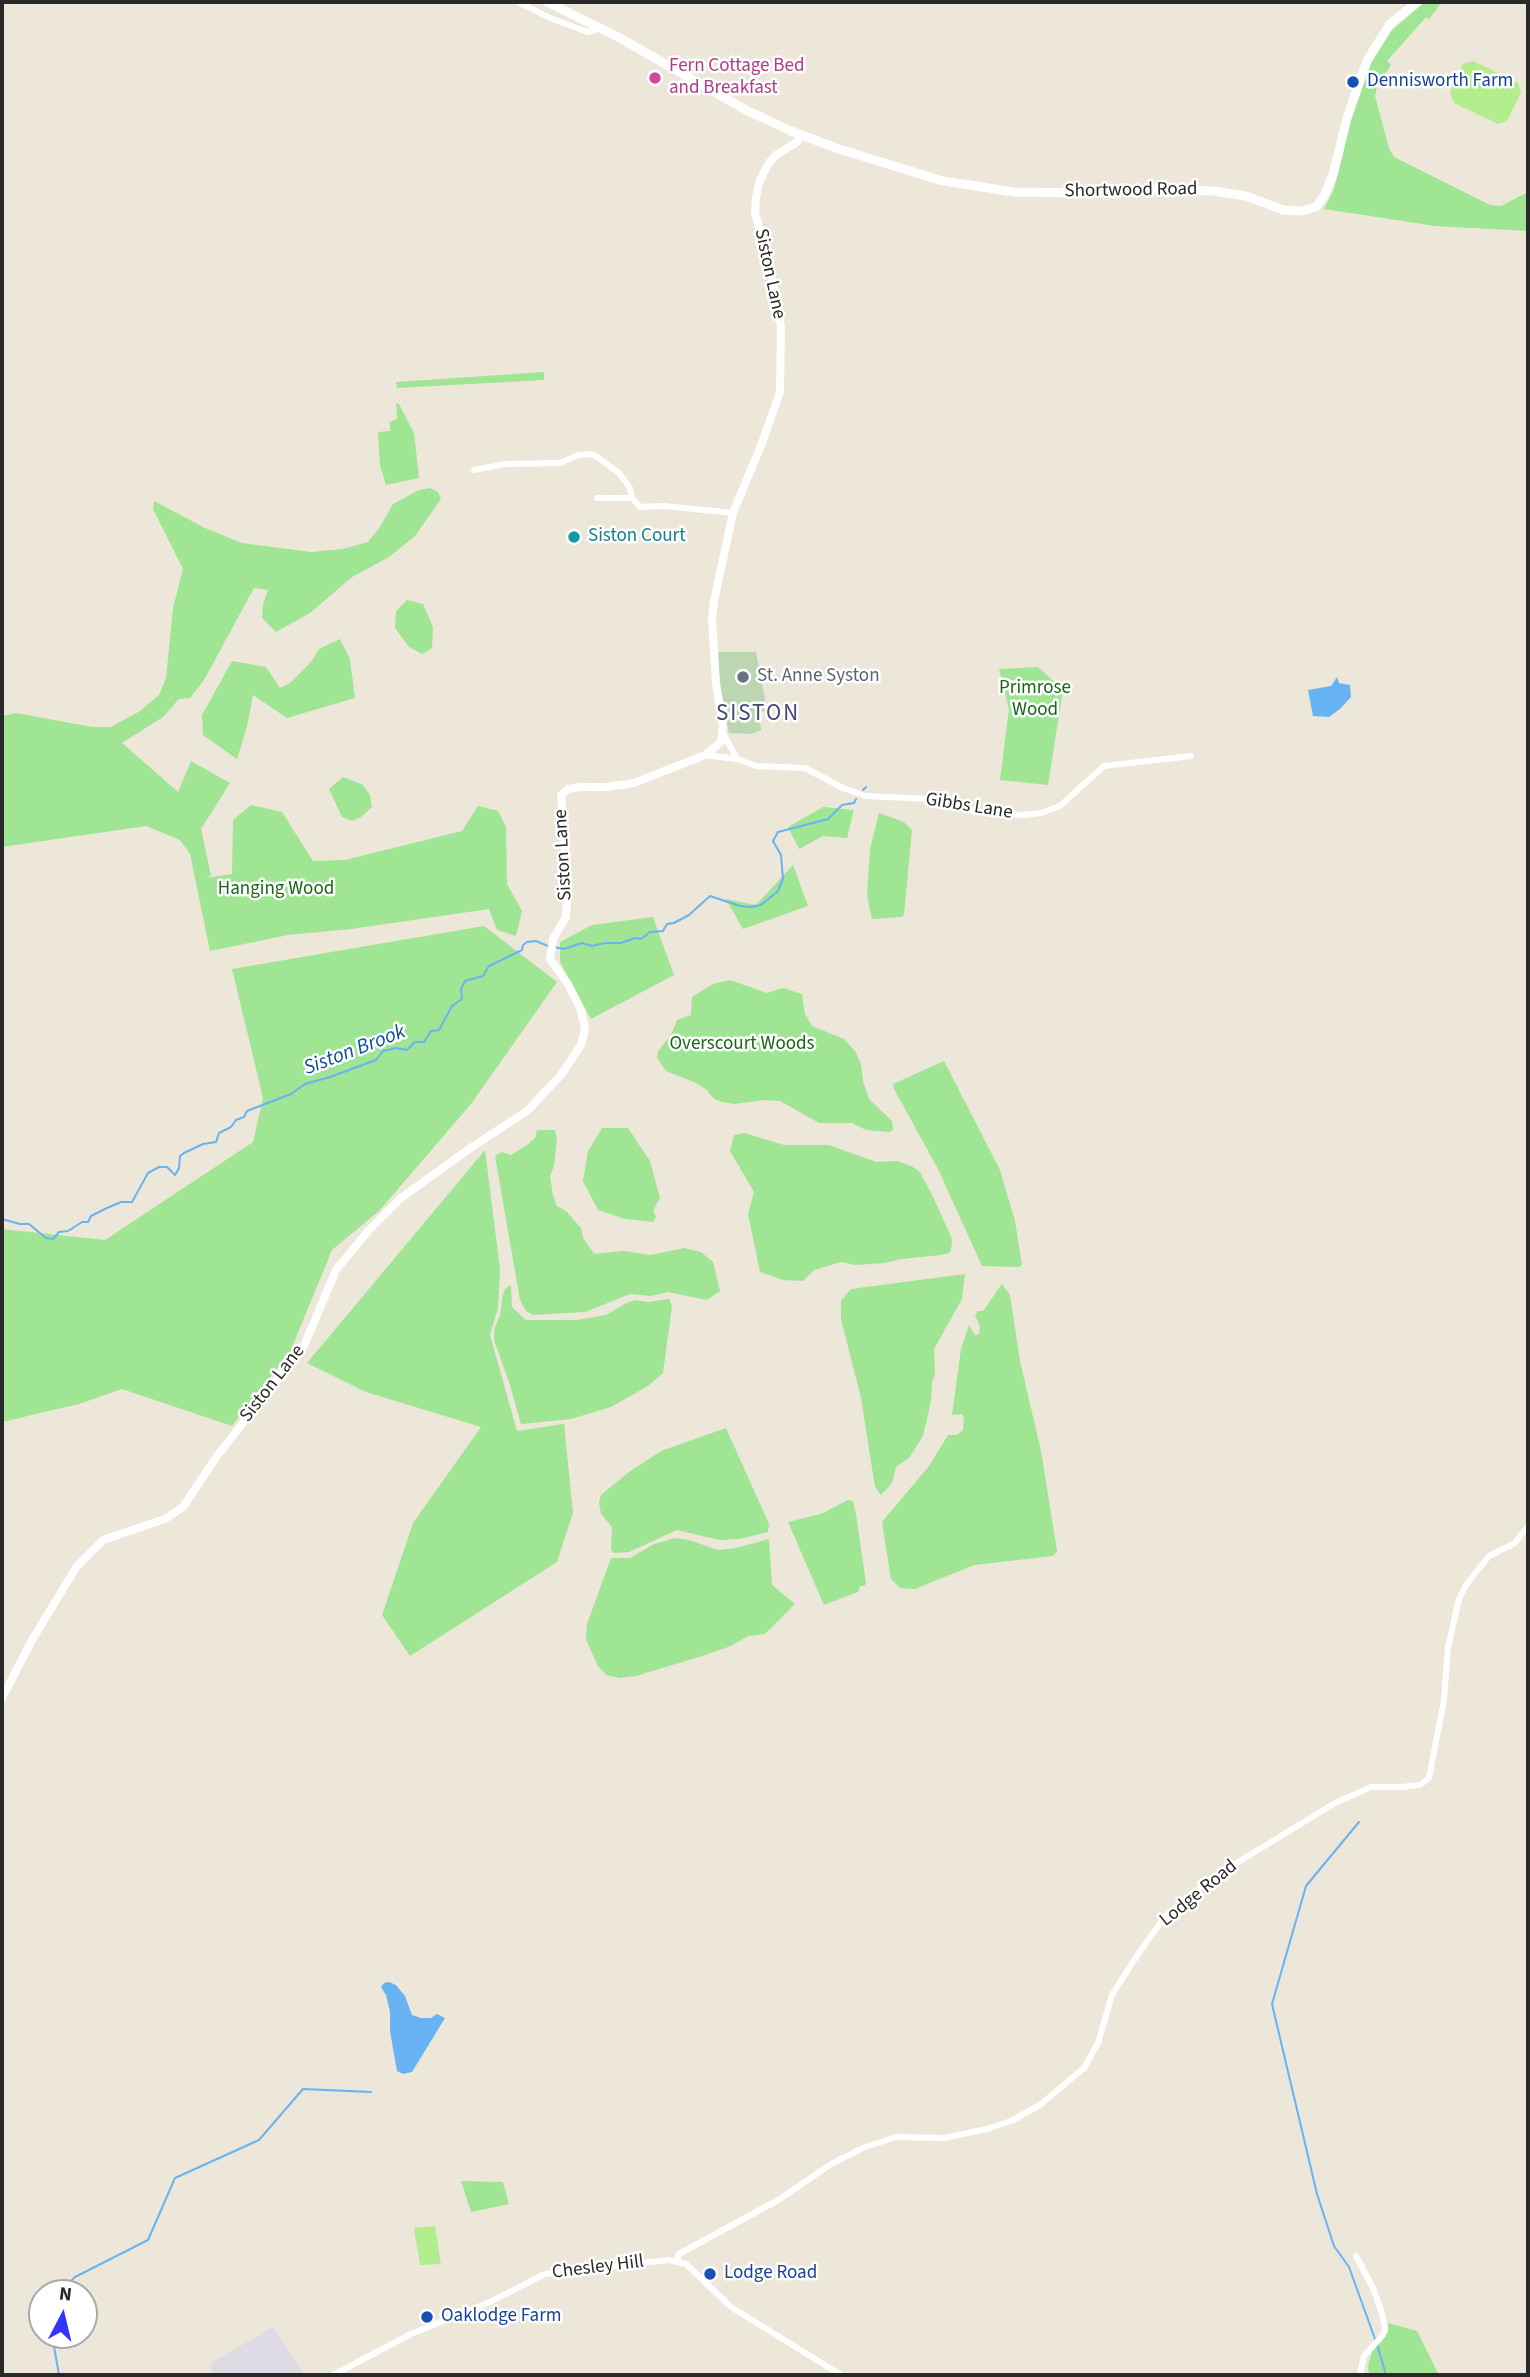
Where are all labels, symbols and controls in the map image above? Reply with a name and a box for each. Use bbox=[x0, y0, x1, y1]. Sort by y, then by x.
place label: Fern Cottage Bed and Breakfast bbox=[669, 56, 804, 100]
marker: Fern Cottage Bed and Breakfast bbox=[647, 70, 663, 86]
place label: Dennisworth Farm bbox=[1367, 71, 1513, 93]
marker: Dennisworth Farm bbox=[1345, 74, 1361, 90]
street label: Shortwood Road bbox=[1064, 178, 1198, 204]
street label: Siston Lane bbox=[748, 227, 790, 321]
place label: Siston Court bbox=[588, 526, 686, 548]
marker: Siston Court bbox=[566, 529, 582, 545]
place label: St. Anne Syston bbox=[757, 666, 880, 688]
marker: St. Anne Syston bbox=[735, 669, 751, 685]
park label: Primrose Wood bbox=[999, 678, 1071, 722]
district label: SISTON bbox=[717, 701, 799, 729]
street label: Gibbs Lane bbox=[924, 789, 1014, 825]
street label: Siston Lane bbox=[550, 809, 578, 901]
park label: Hanging Wood bbox=[218, 879, 334, 901]
water label: Siston Brook bbox=[300, 1020, 410, 1082]
park label: Overscourt Woods bbox=[669, 1034, 815, 1056]
street label: Siston Lane bbox=[236, 1341, 310, 1427]
street label: Lodge Road bbox=[1156, 1856, 1242, 1932]
street label: Chesley Hill bbox=[551, 2251, 645, 2285]
place label: Lodge Road bbox=[724, 2263, 817, 2285]
marker: Lodge Road bbox=[702, 2266, 718, 2282]
north arrow bbox=[28, 2279, 98, 2349]
text: N bbox=[57, 2280, 73, 2309]
place label: Oaklodge Farm bbox=[441, 2306, 561, 2328]
marker: Oaklodge Farm bbox=[419, 2309, 435, 2325]

